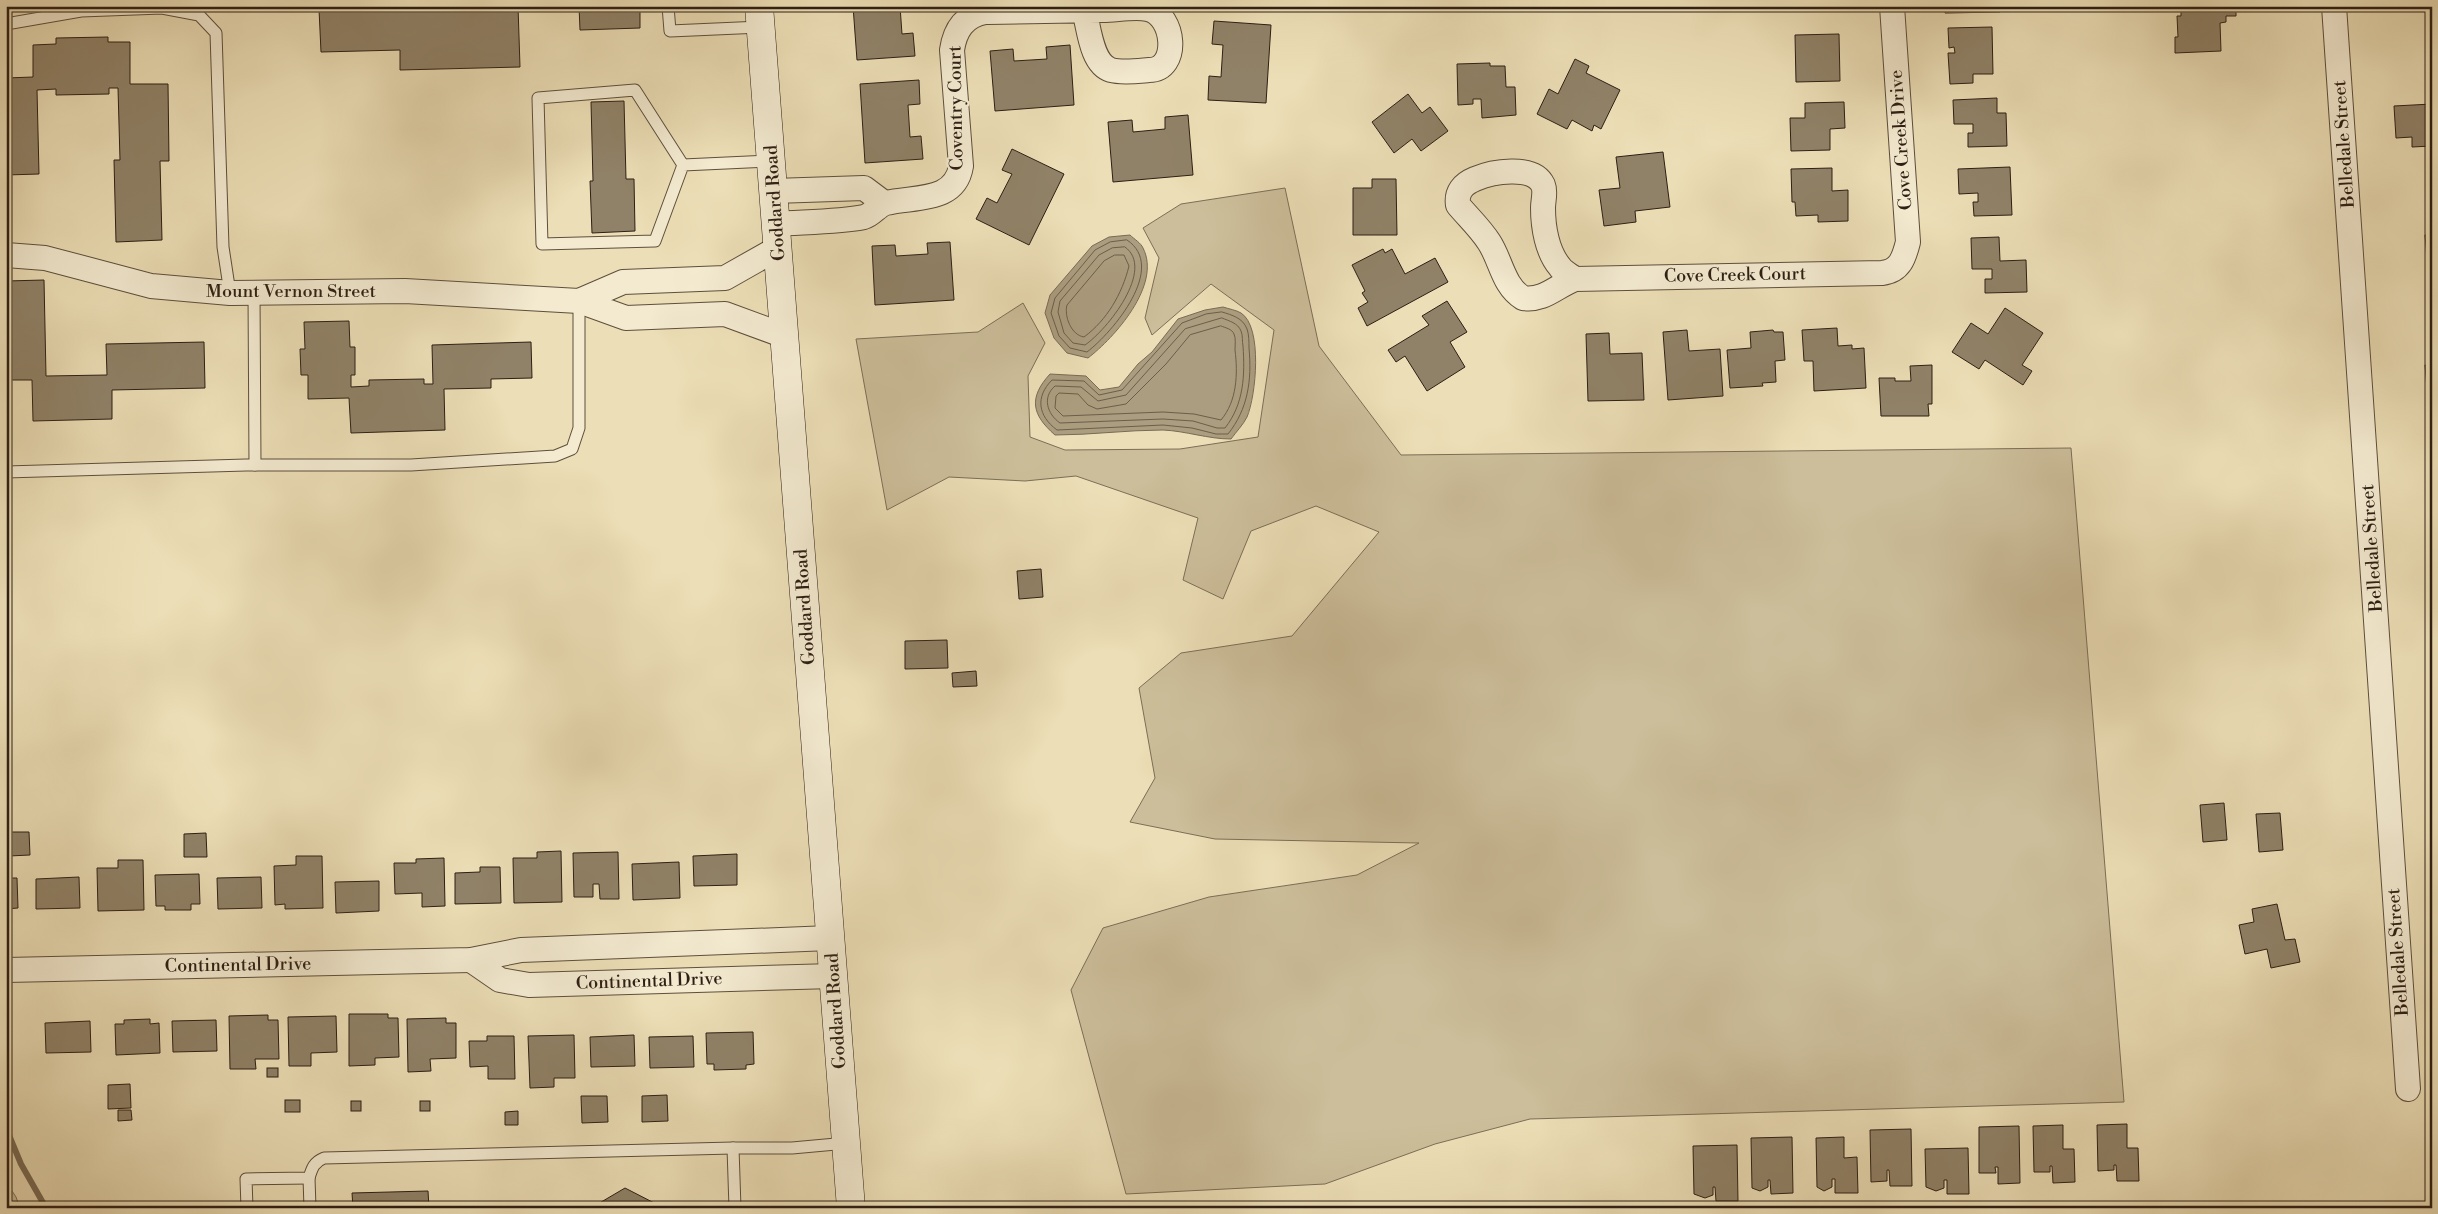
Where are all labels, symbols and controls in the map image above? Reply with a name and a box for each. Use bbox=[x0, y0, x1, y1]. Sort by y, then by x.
street label: Coventry Court bbox=[943, 45, 969, 171]
street label: Cove Creek Drive bbox=[1885, 69, 1917, 211]
street label: Belledale Street bbox=[2328, 79, 2360, 210]
street label: Goddard Road bbox=[759, 143, 791, 262]
street label: Cove Creek Court bbox=[1664, 262, 1807, 288]
street label: Mount Vernon Street bbox=[206, 280, 377, 303]
street label: Belledale Street bbox=[2356, 483, 2388, 614]
street label: Goddard Road bbox=[789, 547, 821, 666]
street label: Belledale Street bbox=[2382, 887, 2414, 1018]
street label: Goddard Road bbox=[820, 951, 852, 1070]
street label: Continental Drive bbox=[164, 952, 312, 978]
street label: Continental Drive bbox=[575, 967, 723, 995]

